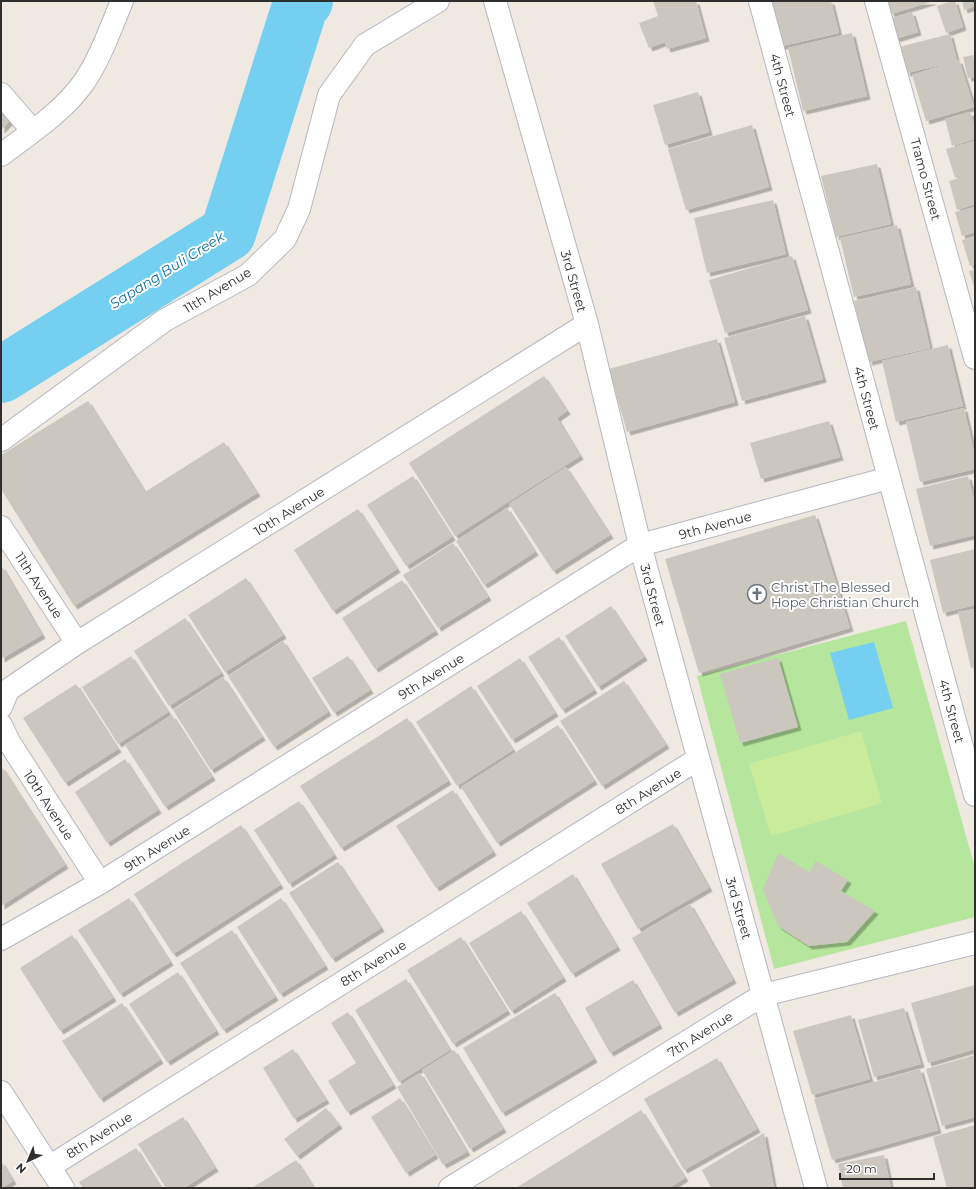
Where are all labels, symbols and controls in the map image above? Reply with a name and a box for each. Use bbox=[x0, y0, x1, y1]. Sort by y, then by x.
street label: 4th Street bbox=[767, 51, 799, 119]
street label: Tramo Street bbox=[907, 136, 945, 222]
water label: Sapang Buli Creek bbox=[106, 227, 228, 313]
street label: 3rd Street bbox=[558, 248, 590, 314]
street label: 11th Avenue bbox=[180, 264, 254, 316]
street label: 4th Street bbox=[851, 364, 883, 432]
street label: 10th Avenue bbox=[251, 483, 327, 539]
street label: 9th Avenue bbox=[677, 508, 753, 542]
street label: 11th Avenue bbox=[12, 549, 66, 621]
street label: 3rd Street bbox=[637, 562, 669, 628]
place label: Christ The Blessed Hope Christian Church bbox=[771, 579, 919, 610]
church icon: Christ The Blessed Hope Christian Church bbox=[746, 583, 768, 605]
street label: 9th Avenue bbox=[395, 649, 467, 703]
street label: 4th Street bbox=[936, 677, 968, 745]
street label: 8th Avenue bbox=[612, 764, 684, 818]
street label: 10th Avenue bbox=[21, 767, 78, 843]
street label: 9th Avenue bbox=[121, 821, 193, 875]
street label: 3rd Street bbox=[723, 875, 755, 941]
street label: 8th Avenue bbox=[337, 936, 409, 990]
street label: 7th Avenue bbox=[664, 1008, 736, 1060]
street label: 8th Avenue bbox=[63, 1108, 135, 1162]
north arrow bbox=[8, 1141, 48, 1181]
scale bar bbox=[840, 1155, 934, 1181]
text: N bbox=[13, 1160, 29, 1176]
text: 20 m bbox=[846, 1161, 877, 1176]

